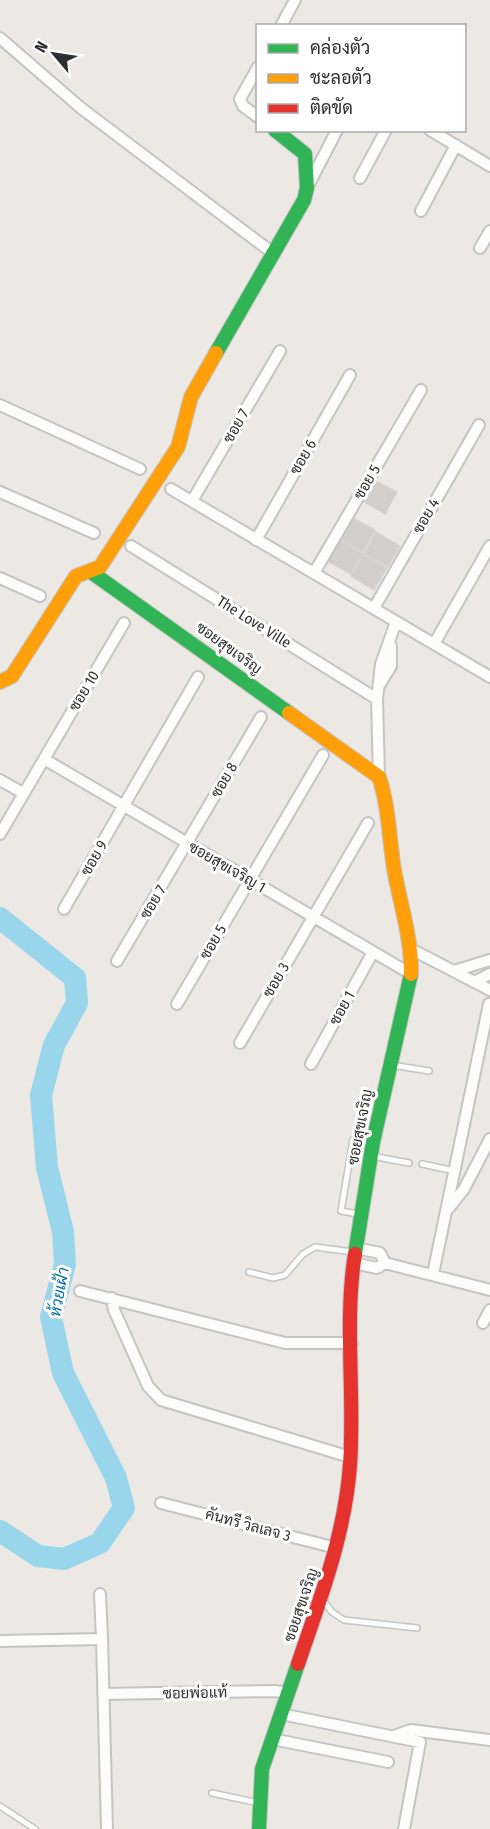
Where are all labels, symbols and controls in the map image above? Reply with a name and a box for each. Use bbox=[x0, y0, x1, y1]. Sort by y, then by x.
north arrow bbox=[24, 24, 84, 84]
legend bbox=[256, 24, 466, 132]
text: คล่องตัว bbox=[310, 36, 370, 59]
text: N bbox=[31, 38, 52, 56]
text: ชะลอตัว bbox=[310, 67, 372, 89]
text: ติดขัด bbox=[310, 97, 353, 119]
street label: ซอย 7 bbox=[219, 406, 253, 446]
street label: ซอย 6 bbox=[286, 436, 320, 478]
street label: ซอย 5 bbox=[350, 461, 384, 503]
street label: ซอย 4 bbox=[409, 495, 443, 537]
street label: The Love Ville bbox=[214, 592, 294, 652]
street label: ซอยสุขเจริญ bbox=[191, 618, 265, 680]
street label: ซอย 10 bbox=[65, 668, 103, 714]
street label: ซอย 8 bbox=[207, 759, 241, 801]
street label: ซอย 9 bbox=[77, 837, 111, 879]
street label: ซอยสุขเจริญ 1 bbox=[184, 838, 269, 898]
street label: ซอย 7 bbox=[136, 882, 170, 922]
street label: ซอย 5 bbox=[196, 921, 230, 963]
street label: ซอย 3 bbox=[259, 959, 293, 1000]
street label: ซอย 1 bbox=[325, 988, 359, 1028]
street label: ซอยสุขเจริญ bbox=[344, 1088, 378, 1167]
water label: ห้วยเฝ้า bbox=[43, 1265, 73, 1318]
street label: คันทรี วิลเลจ 3 bbox=[203, 1504, 293, 1545]
street label: ซอยสุขเจริญ bbox=[280, 1566, 324, 1645]
street label: ซอยพ่อแท้ bbox=[162, 1682, 228, 1703]

